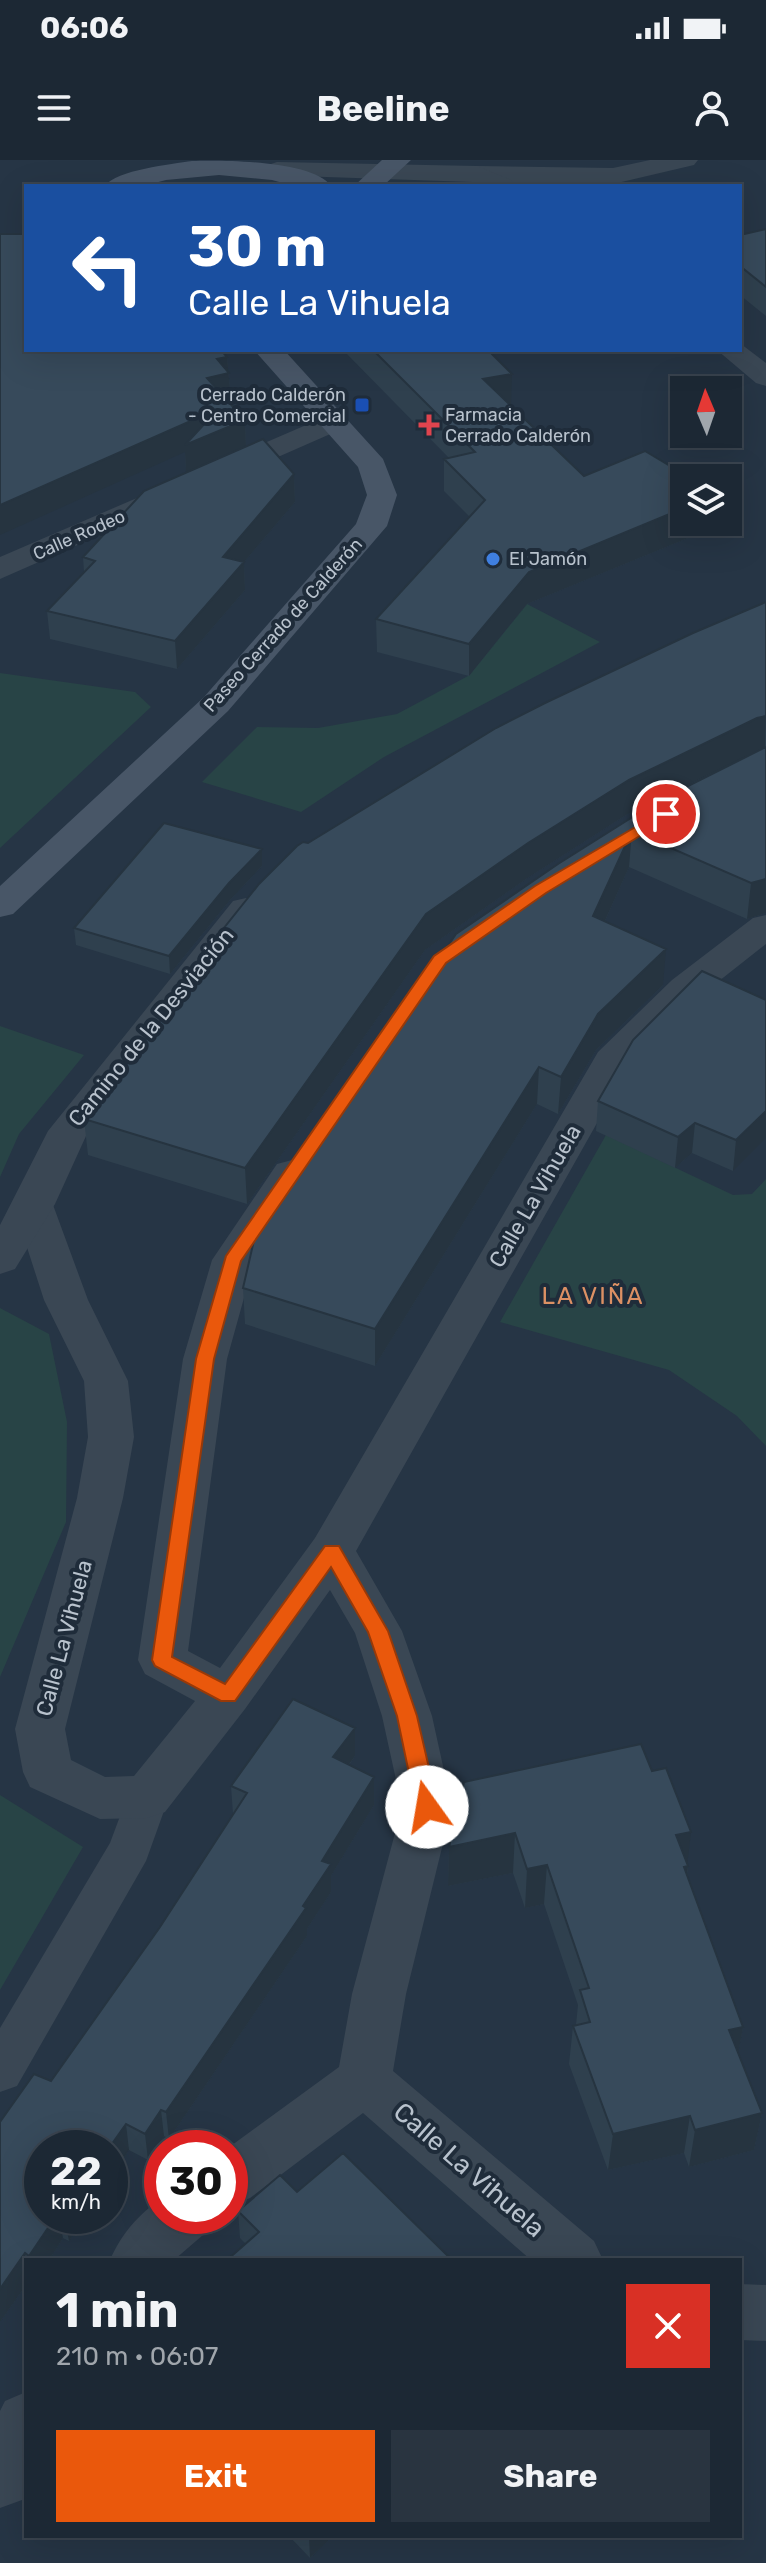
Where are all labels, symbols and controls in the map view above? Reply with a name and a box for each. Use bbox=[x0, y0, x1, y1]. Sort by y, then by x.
text: 06:06 bbox=[40, 10, 129, 46]
icon: menu bbox=[32, 86, 76, 130]
icon: person bbox=[690, 86, 734, 130]
text: Beeline bbox=[316, 87, 450, 130]
text: 30 m bbox=[188, 214, 326, 280]
icon: left bbox=[56, 216, 160, 320]
text: Calle La Vihuela bbox=[188, 281, 451, 324]
north arrow bbox=[670, 376, 742, 448]
map controls bbox=[670, 376, 742, 536]
place label: Cerrado Calderón - Centro Comercial bbox=[188, 384, 346, 427]
marker: Cerrado Calderón - Centro Comercial bbox=[353, 396, 371, 414]
place label: Farmacia Cerrado Calderón bbox=[445, 404, 591, 447]
marker: Farmacia Cerrado Calderón bbox=[420, 416, 438, 434]
button: layers bbox=[670, 464, 742, 536]
street label: Calle Rodeo bbox=[30, 505, 128, 565]
street label: Paseo Cerrado de Calderón bbox=[199, 533, 367, 717]
place label: El Jamón bbox=[509, 548, 587, 570]
marker: El Jamón bbox=[484, 550, 502, 568]
pin bbox=[632, 780, 700, 848]
icon: arrive bbox=[644, 792, 688, 836]
street label: Camino de la Desviación bbox=[62, 922, 240, 1132]
street label: Calle La Vihuela bbox=[483, 1120, 587, 1272]
district label: LA VIÑA bbox=[541, 1282, 645, 1310]
street label: Calle La Vihuela bbox=[30, 1557, 98, 1719]
position arrow bbox=[385, 1765, 469, 1849]
street label: Calle La Vihuela bbox=[387, 2096, 551, 2244]
speed limit sign: 30 bbox=[144, 2130, 248, 2234]
text: 22 bbox=[50, 2148, 102, 2195]
text: km/h bbox=[51, 2190, 101, 2214]
text: 1 min bbox=[56, 2282, 179, 2339]
button: close bbox=[626, 2284, 710, 2368]
text: 210 m · 06:07 bbox=[56, 2341, 218, 2372]
button: Exit bbox=[56, 2430, 375, 2522]
button: Share bbox=[391, 2430, 710, 2522]

